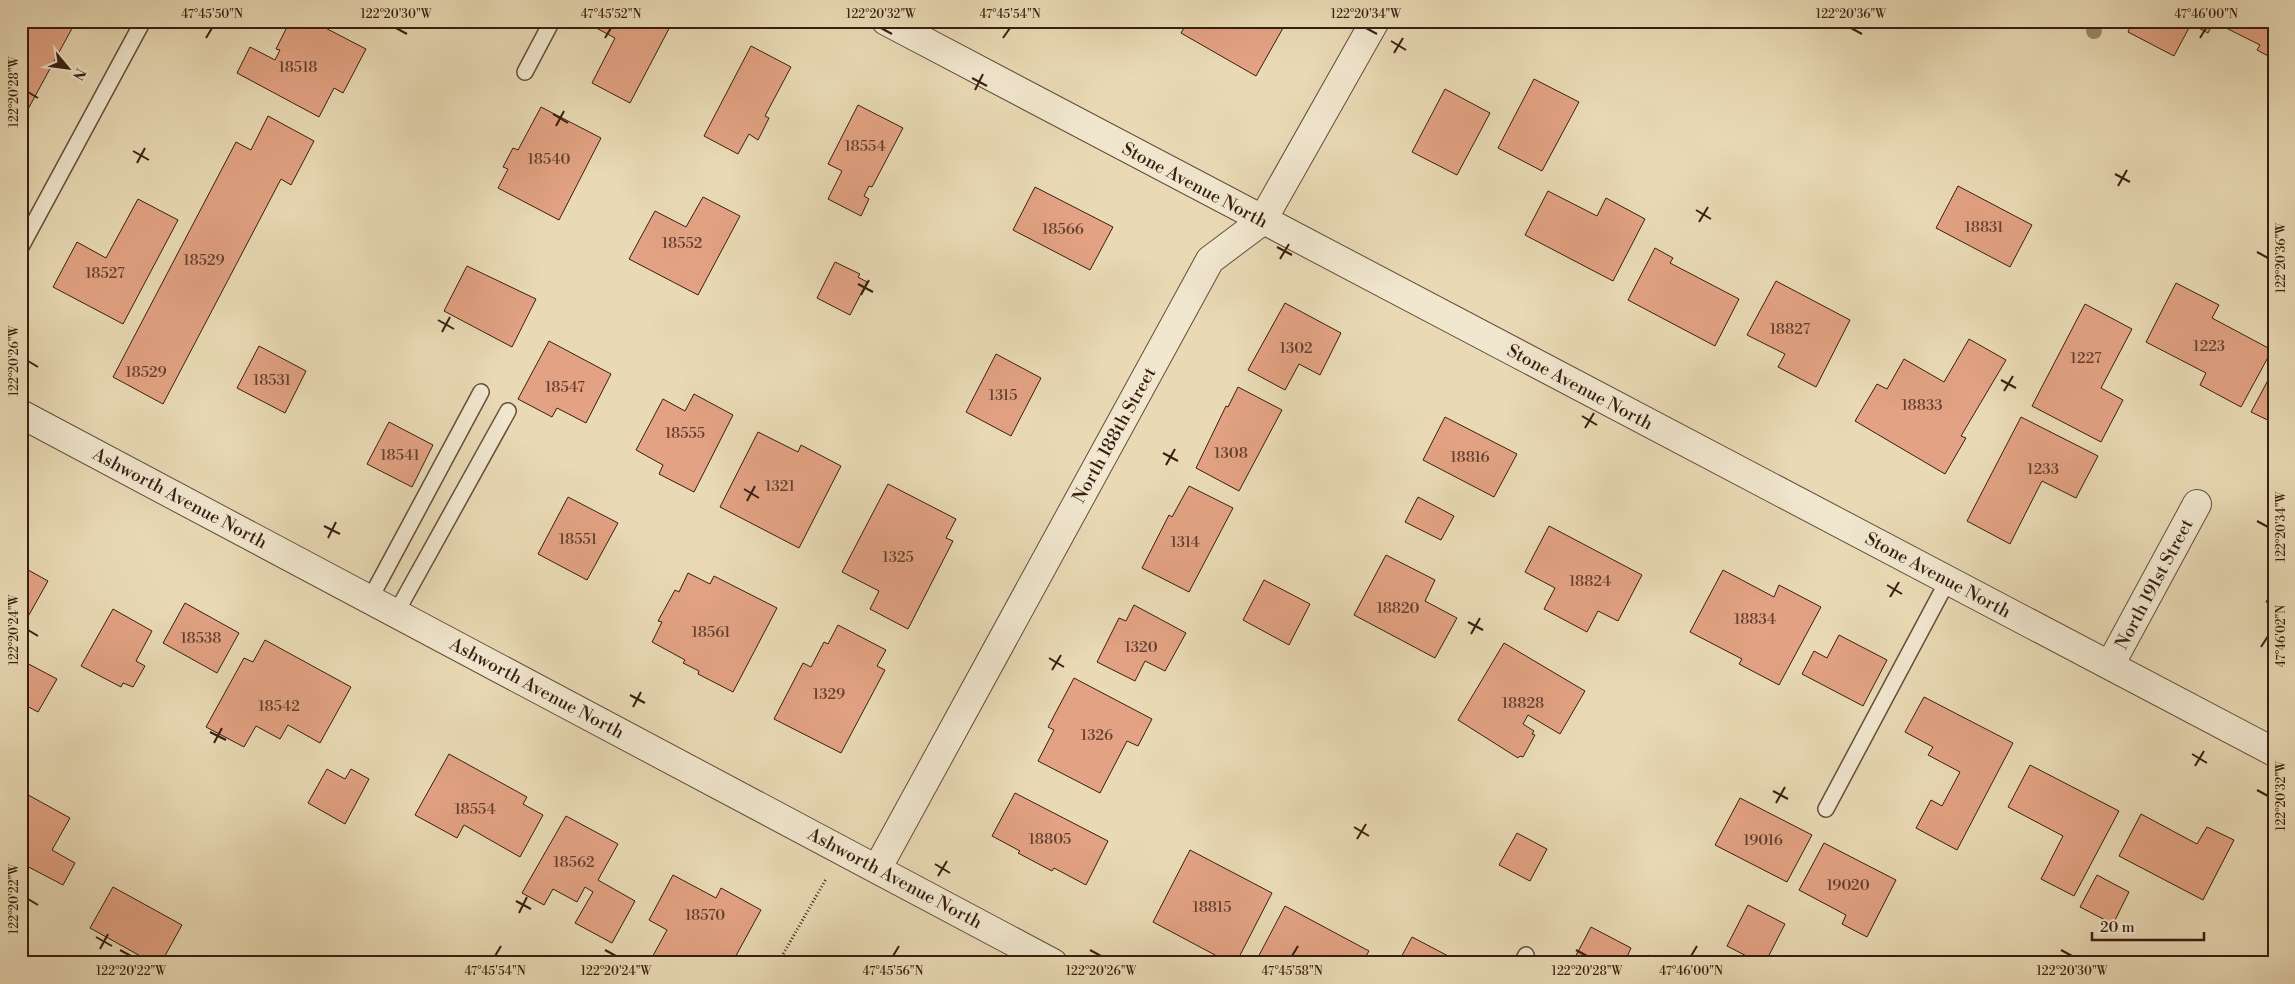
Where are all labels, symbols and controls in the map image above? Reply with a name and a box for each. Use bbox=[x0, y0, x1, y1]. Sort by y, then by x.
text: 47°45'50"N bbox=[181, 7, 243, 22]
text: 122°20'30"W bbox=[360, 7, 433, 22]
text: 47°45'52"N bbox=[581, 7, 641, 22]
text: 122°20'32"W bbox=[846, 7, 917, 22]
text: 47°45'54"N bbox=[979, 7, 1041, 22]
text: 122°20'34"W bbox=[1331, 7, 1402, 22]
text: 122°20'36"W bbox=[1816, 7, 1887, 22]
text: 47°46'00"N bbox=[2174, 7, 2238, 22]
north arrow bbox=[42, 42, 92, 92]
text: 122°20'28"W bbox=[7, 56, 22, 127]
house number: 18518 bbox=[279, 58, 318, 77]
text: N bbox=[68, 65, 89, 83]
house number: 18554 bbox=[844, 137, 886, 156]
street label: Stone Avenue North bbox=[1118, 137, 1272, 234]
house number: 18540 bbox=[528, 150, 570, 169]
house number: 18831 bbox=[1965, 218, 2004, 237]
house number: 18566 bbox=[1042, 220, 1084, 239]
text: 122°20'36"W bbox=[2274, 222, 2289, 293]
house number: 18552 bbox=[662, 234, 702, 253]
house number: 18529 bbox=[183, 251, 225, 270]
house number: 18527 bbox=[85, 264, 125, 283]
house number: 18827 bbox=[1770, 320, 1811, 339]
text: 122°20'26"W bbox=[7, 325, 22, 396]
house number: 1223 bbox=[2193, 337, 2225, 356]
house number: 1302 bbox=[1279, 339, 1313, 358]
street label: Stone Avenue North bbox=[1503, 339, 1657, 436]
house number: 1227 bbox=[2070, 349, 2102, 368]
house number: 18529 bbox=[125, 363, 167, 382]
street label: North 188th Street bbox=[1068, 363, 1162, 507]
house number: 18531 bbox=[253, 371, 292, 390]
house number: 18547 bbox=[545, 378, 585, 397]
house number: 1315 bbox=[988, 386, 1018, 405]
house number: 18833 bbox=[1901, 396, 1943, 415]
house number: 18555 bbox=[665, 424, 705, 443]
street label: Ashworth Avenue North bbox=[88, 442, 271, 554]
house number: 1308 bbox=[1214, 444, 1248, 463]
house number: 18541 bbox=[380, 446, 420, 465]
house number: 18816 bbox=[1450, 448, 1490, 467]
house number: 1233 bbox=[2027, 460, 2059, 479]
house number: 1321 bbox=[765, 477, 795, 496]
text: 122°20'34"W bbox=[2274, 491, 2289, 562]
street label: North 191st Street bbox=[2110, 514, 2199, 654]
street label: Stone Avenue North bbox=[1861, 527, 2015, 624]
house number: 18551 bbox=[559, 530, 598, 549]
house number: 1314 bbox=[1170, 533, 1200, 552]
house number: 1325 bbox=[882, 548, 914, 567]
house number: 18824 bbox=[1569, 572, 1611, 591]
text: 122°20'24"W bbox=[7, 594, 22, 665]
house number: 18820 bbox=[1376, 599, 1420, 618]
text: 47°46'02"N bbox=[2274, 605, 2289, 667]
house number: 18834 bbox=[1734, 610, 1776, 629]
house number: 18561 bbox=[692, 623, 731, 642]
house number: 18538 bbox=[180, 629, 222, 648]
street label: Ashworth Avenue North bbox=[445, 632, 628, 744]
house number: 1320 bbox=[1124, 638, 1158, 657]
house number: 1329 bbox=[813, 685, 845, 704]
house number: 18828 bbox=[1502, 694, 1544, 713]
house number: 18542 bbox=[258, 697, 300, 716]
house number: 1326 bbox=[1081, 726, 1113, 745]
text: 122°20'32"W bbox=[2274, 760, 2289, 831]
house number: 18554 bbox=[454, 800, 496, 819]
street label: Ashworth Avenue North bbox=[803, 822, 986, 934]
house number: 18805 bbox=[1029, 830, 1071, 849]
house number: 19016 bbox=[1743, 831, 1783, 850]
house number: 18562 bbox=[553, 853, 595, 872]
text: 122°20'22"W bbox=[7, 863, 22, 934]
house number: 19020 bbox=[1826, 876, 1870, 895]
house number: 18815 bbox=[1193, 898, 1232, 917]
house number: 18570 bbox=[685, 906, 725, 925]
scale bar bbox=[2092, 909, 2205, 941]
text: 20 m bbox=[2100, 918, 2135, 937]
text: 122°20'22"W bbox=[96, 964, 167, 979]
text: 47°45'54"N bbox=[464, 964, 526, 979]
text: 122°20'24"W bbox=[581, 964, 652, 979]
text: 47°45'56"N bbox=[862, 964, 924, 979]
text: 122°20'26"W bbox=[1066, 964, 1137, 979]
text: 47°45'58"N bbox=[1261, 964, 1323, 979]
text: 122°20'28"W bbox=[1552, 964, 1623, 979]
text: 47°46'00"N bbox=[1659, 964, 1723, 979]
text: 122°20'30"W bbox=[2036, 964, 2109, 979]

